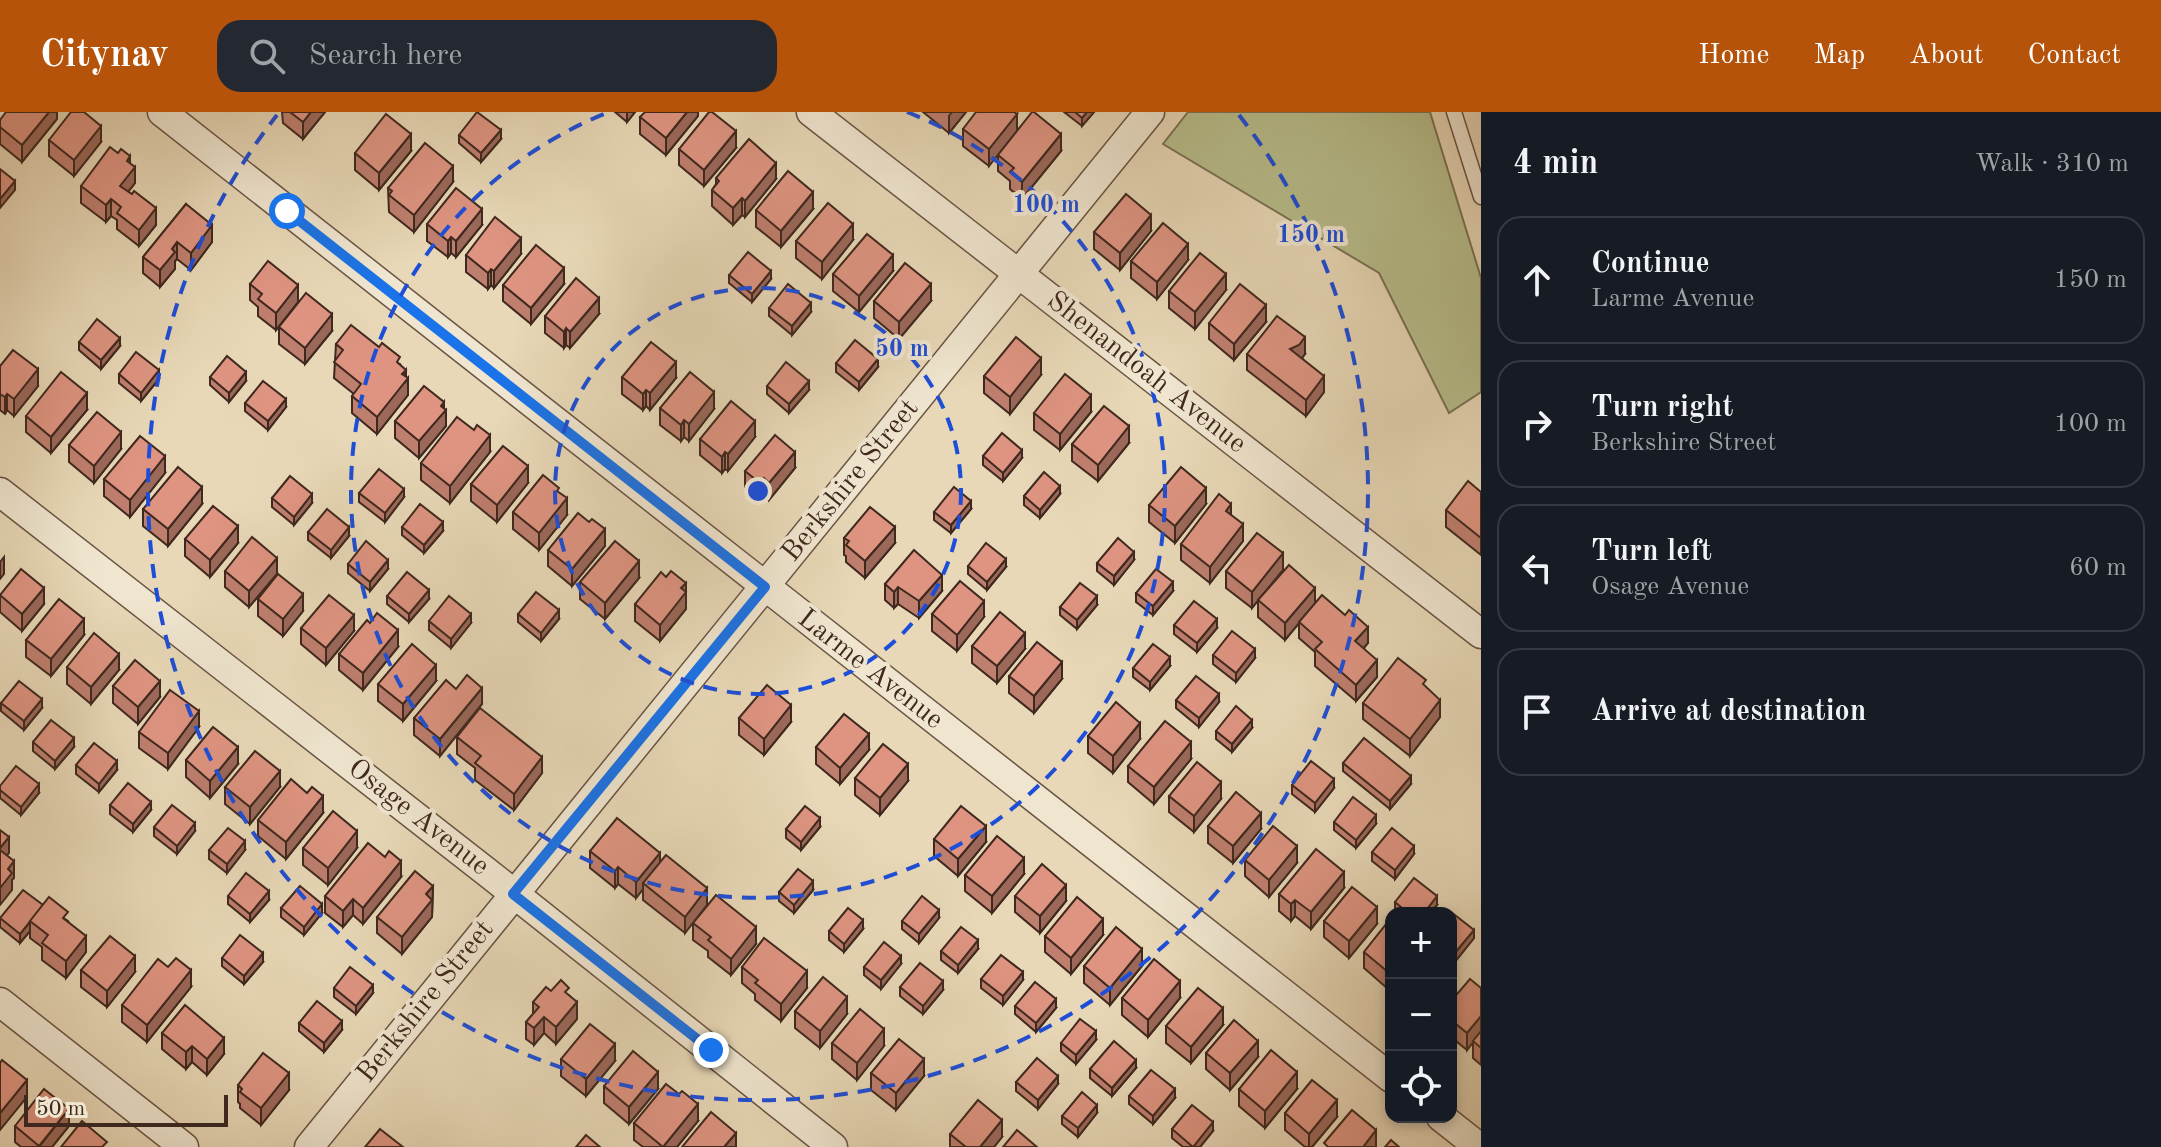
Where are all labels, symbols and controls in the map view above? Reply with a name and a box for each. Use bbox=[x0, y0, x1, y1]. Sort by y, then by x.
search box bbox=[217, 20, 777, 92]
icon: search bbox=[245, 34, 289, 78]
text: Citynav bbox=[40, 37, 169, 75]
text: Search here bbox=[309, 41, 462, 71]
text: Home bbox=[1698, 42, 1769, 70]
text: Map bbox=[1813, 42, 1865, 70]
text: About bbox=[1909, 42, 1984, 70]
text: Contact bbox=[2028, 42, 2121, 70]
text: 4 min bbox=[1513, 147, 1598, 181]
text: Walk · 310 m bbox=[1975, 151, 2129, 177]
route start bbox=[269, 193, 305, 229]
text: 100 m bbox=[1012, 194, 1080, 218]
text: 150 m bbox=[1277, 223, 1345, 248]
text: Continue bbox=[1591, 249, 1710, 279]
icon: ahead bbox=[1515, 258, 1559, 302]
text: 150 m bbox=[2054, 267, 2127, 293]
text: Larme Avenue bbox=[1591, 286, 1754, 312]
street label: Shenandoah Avenue bbox=[1041, 287, 1251, 459]
text: 50 m bbox=[875, 337, 929, 362]
text: Turn right bbox=[1591, 393, 1733, 423]
street label: Berkshire Street bbox=[777, 395, 925, 567]
icon: right bbox=[1515, 402, 1559, 446]
text: 100 m bbox=[2054, 411, 2127, 437]
text: Berkshire Street bbox=[1591, 430, 1776, 456]
centre of rings bbox=[744, 477, 772, 505]
text: Turn left bbox=[1591, 537, 1712, 567]
icon: left bbox=[1515, 546, 1559, 590]
text: 60 m bbox=[2069, 555, 2127, 581]
text: Osage Avenue bbox=[1591, 574, 1749, 600]
street label: Larme Avenue bbox=[792, 605, 948, 735]
icon: arrive bbox=[1515, 690, 1559, 734]
text: Arrive at destination bbox=[1591, 697, 1866, 727]
street label: Osage Avenue bbox=[342, 755, 494, 881]
map controls bbox=[1385, 907, 1457, 1123]
button: + bbox=[1385, 907, 1457, 979]
street label: Berkshire Street bbox=[352, 916, 500, 1088]
button: − bbox=[1385, 979, 1457, 1051]
route end bbox=[693, 1032, 729, 1068]
button: locate bbox=[1385, 1051, 1457, 1123]
scale bar bbox=[24, 1091, 228, 1127]
text: 50 m bbox=[36, 1098, 85, 1120]

